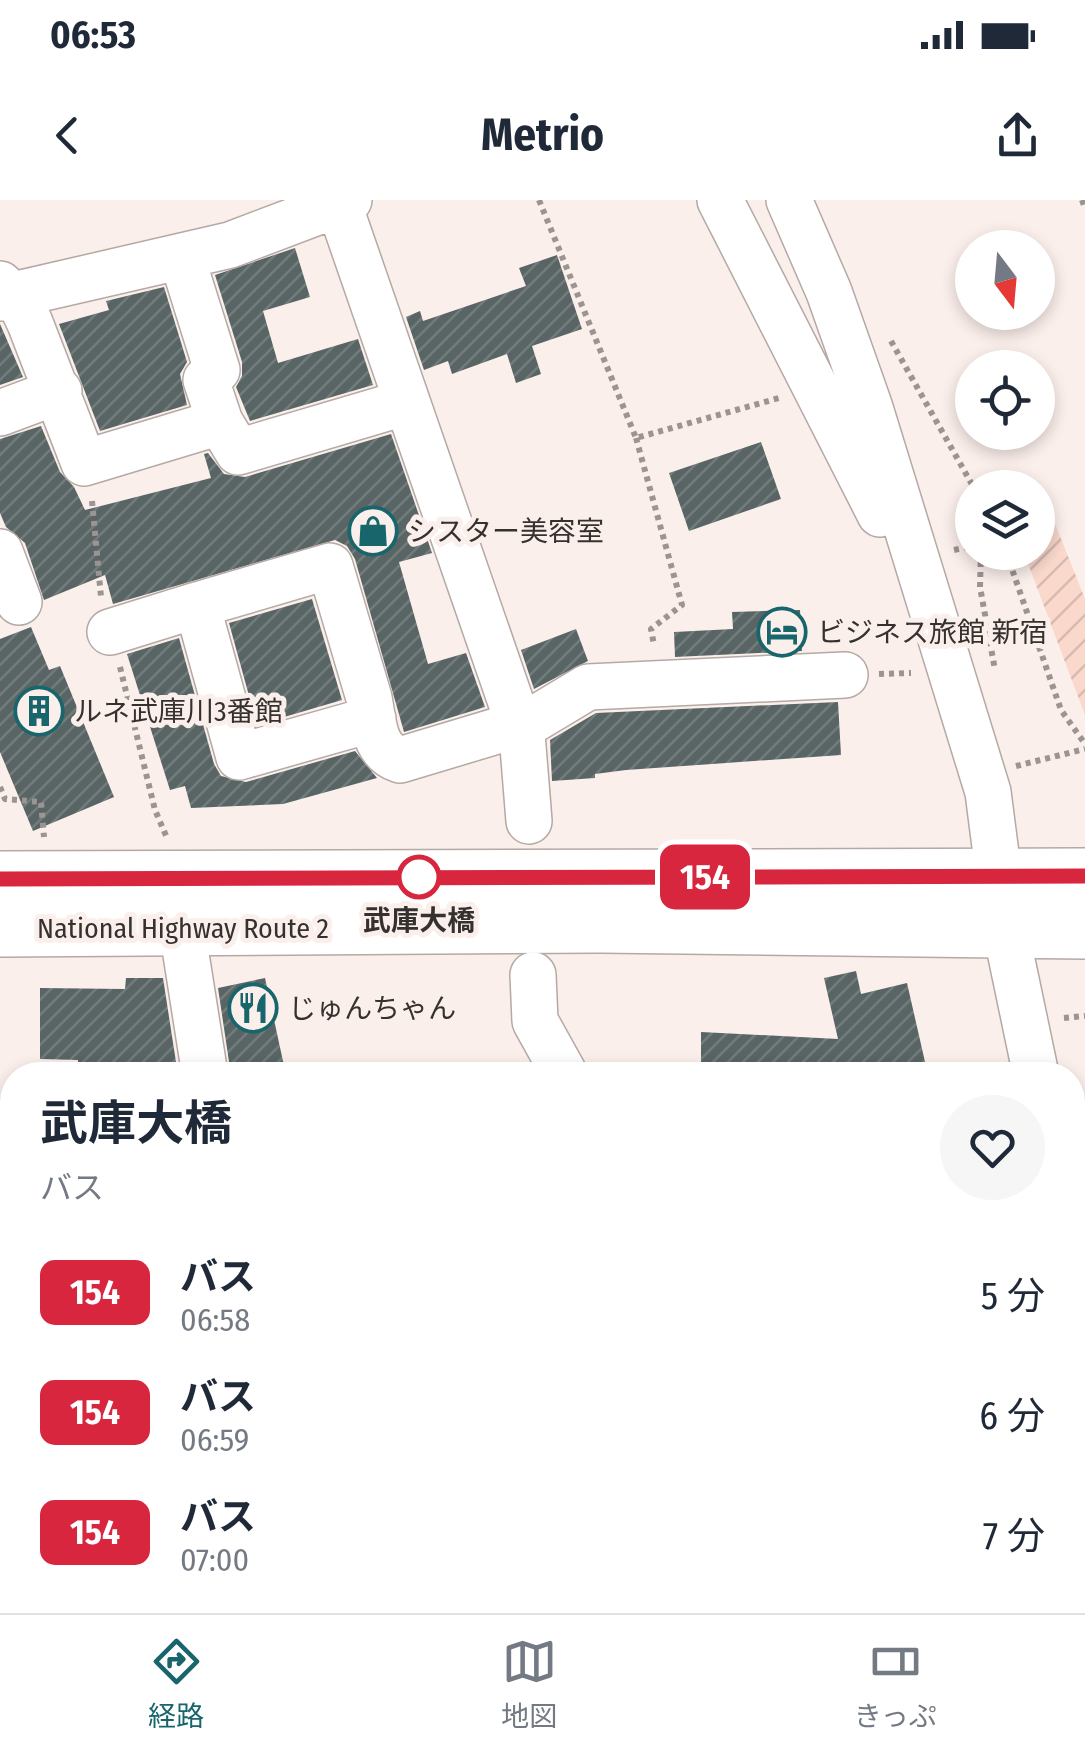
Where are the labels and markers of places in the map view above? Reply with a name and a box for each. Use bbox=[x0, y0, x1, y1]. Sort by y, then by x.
shop icon: シスター美容室 bbox=[347, 505, 399, 557]
place label: シスター美容室 bbox=[408, 515, 604, 548]
hotel icon: ビジネス旅館 新宿 bbox=[756, 606, 808, 658]
place label: ビジネス旅館 新宿 bbox=[817, 616, 1048, 649]
building icon: ルネ武庫川3番館 bbox=[13, 685, 65, 737]
place label: ルネ武庫川3番館 bbox=[74, 695, 283, 728]
marker: 武庫大橋 bbox=[398, 856, 440, 898]
place label: 武庫大橋 bbox=[363, 904, 475, 937]
restaurant icon: じゅんちゃん bbox=[227, 982, 279, 1034]
place label: じゅんちゃん bbox=[288, 992, 456, 1025]

